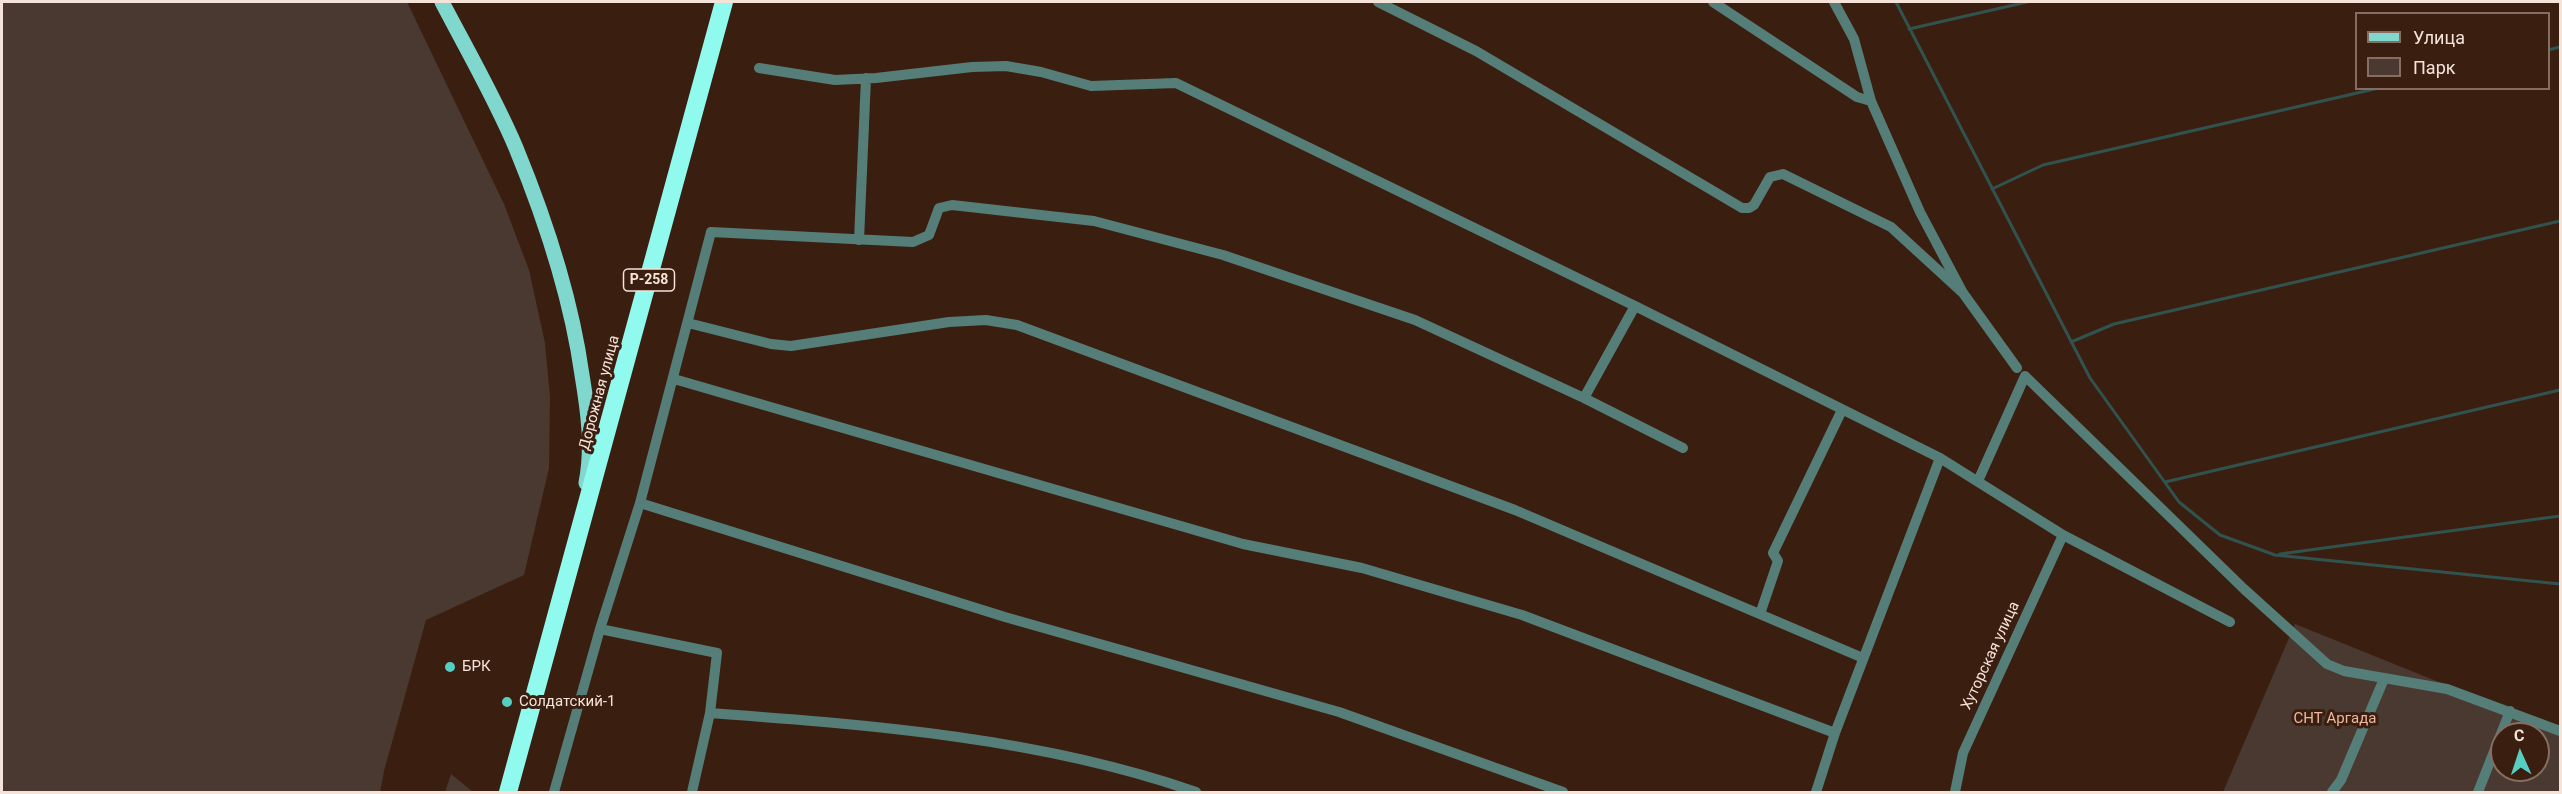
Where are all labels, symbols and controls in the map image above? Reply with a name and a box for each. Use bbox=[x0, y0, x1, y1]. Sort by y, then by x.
legend bbox=[2355, 12, 2550, 90]
text: Улица bbox=[2413, 27, 2465, 48]
text: Парк bbox=[2413, 57, 2455, 78]
road number: Р-258 bbox=[624, 269, 674, 291]
street label: Дорожная улица bbox=[576, 334, 624, 452]
street label: Хуторская улица bbox=[1958, 599, 2024, 713]
place label: БРК bbox=[462, 658, 491, 676]
marker: БРК bbox=[443, 660, 457, 674]
place label: Солдатский-1 bbox=[519, 693, 615, 711]
marker: Солдатский-1 bbox=[500, 695, 514, 709]
park label: СНТ Аргада bbox=[2294, 710, 2376, 728]
north arrow bbox=[2490, 722, 2550, 782]
text: С bbox=[2513, 726, 2525, 745]

